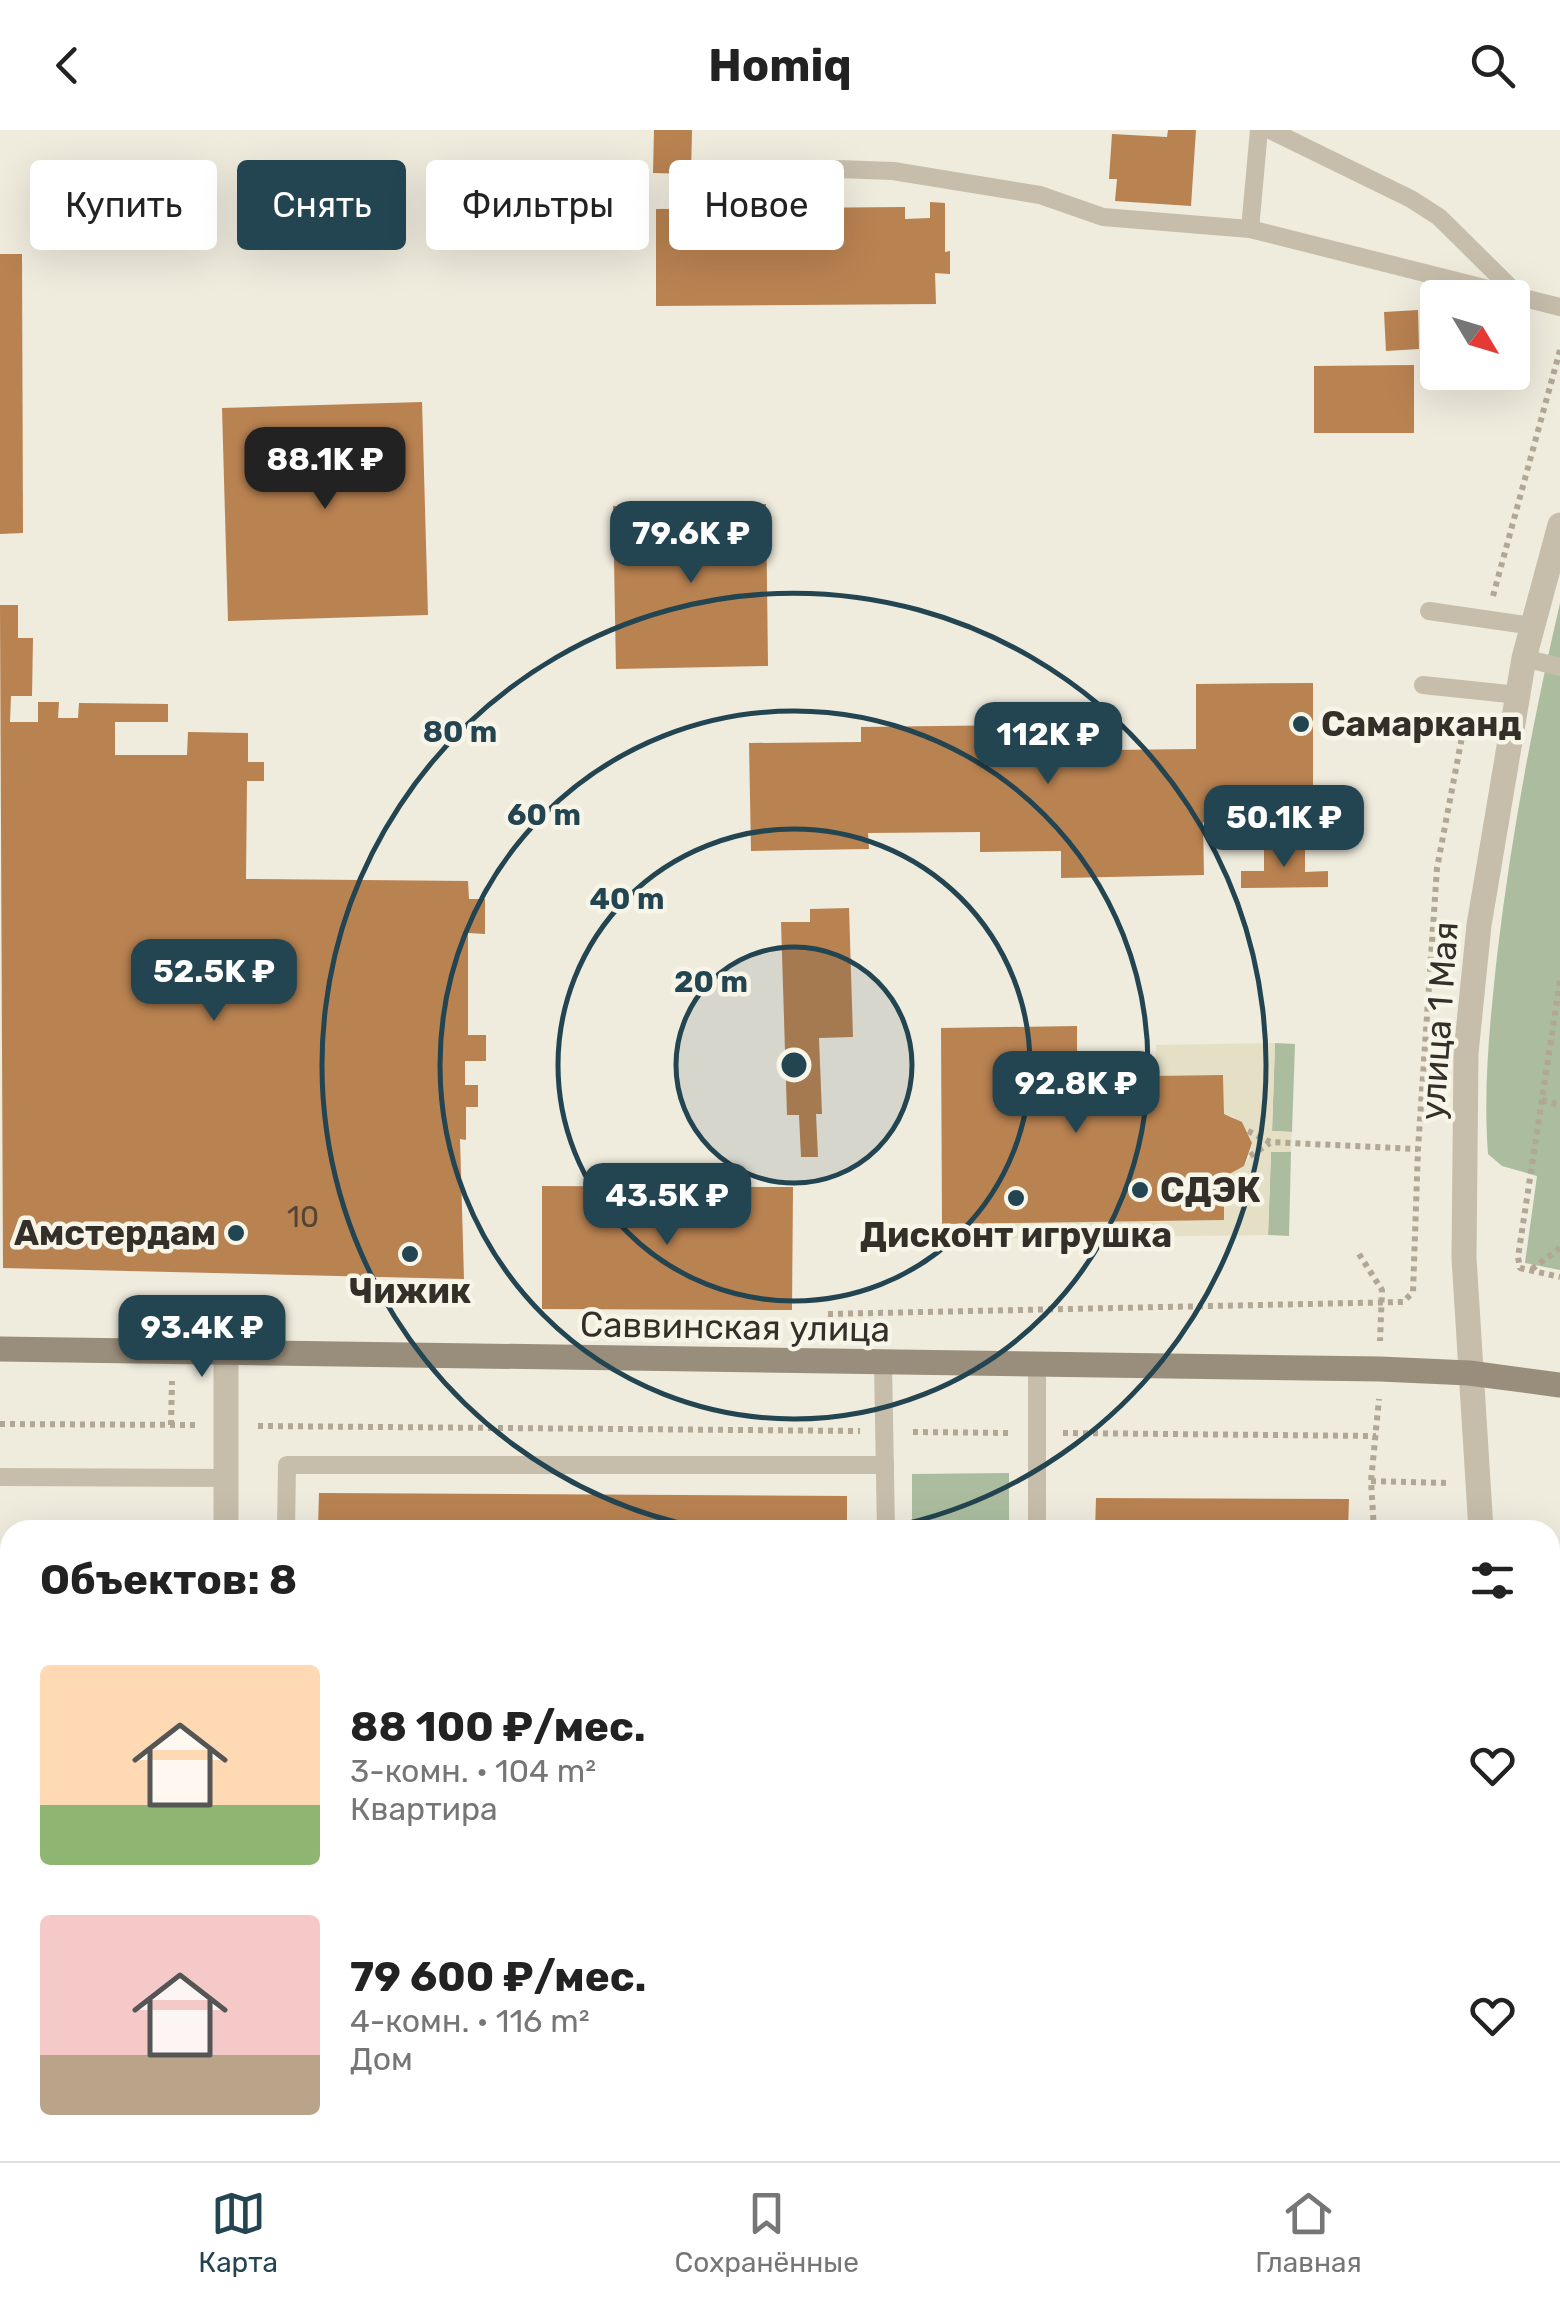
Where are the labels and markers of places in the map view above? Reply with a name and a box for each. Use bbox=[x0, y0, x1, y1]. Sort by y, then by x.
pin: 88.1K ₽ bbox=[233, 427, 417, 512]
pin: 79.6K ₽ bbox=[599, 501, 783, 586]
pin: 112K ₽ bbox=[967, 702, 1129, 787]
place label: Самарканд bbox=[1321, 703, 1521, 745]
marker: Самарканд bbox=[1290, 713, 1312, 735]
pin: 50.1K ₽ bbox=[1192, 785, 1376, 870]
pin: 52.5K ₽ bbox=[122, 939, 306, 1024]
centre of rings bbox=[776, 1047, 812, 1083]
pin: 92.8K ₽ bbox=[984, 1051, 1168, 1136]
pin: 43.5K ₽ bbox=[575, 1163, 759, 1248]
place label: СДЭК bbox=[1160, 1169, 1261, 1211]
marker: СДЭК bbox=[1129, 1179, 1151, 1201]
marker: Дисконт игрушка bbox=[1005, 1187, 1027, 1209]
place label: Амстердам bbox=[14, 1212, 216, 1254]
place label: Дисконт игрушка bbox=[860, 1214, 1172, 1256]
marker: Амстердам bbox=[225, 1222, 247, 1244]
marker: Чижик bbox=[399, 1243, 421, 1265]
place label: Чижик bbox=[349, 1270, 471, 1312]
pin: 93.4K ₽ bbox=[110, 1295, 294, 1380]

